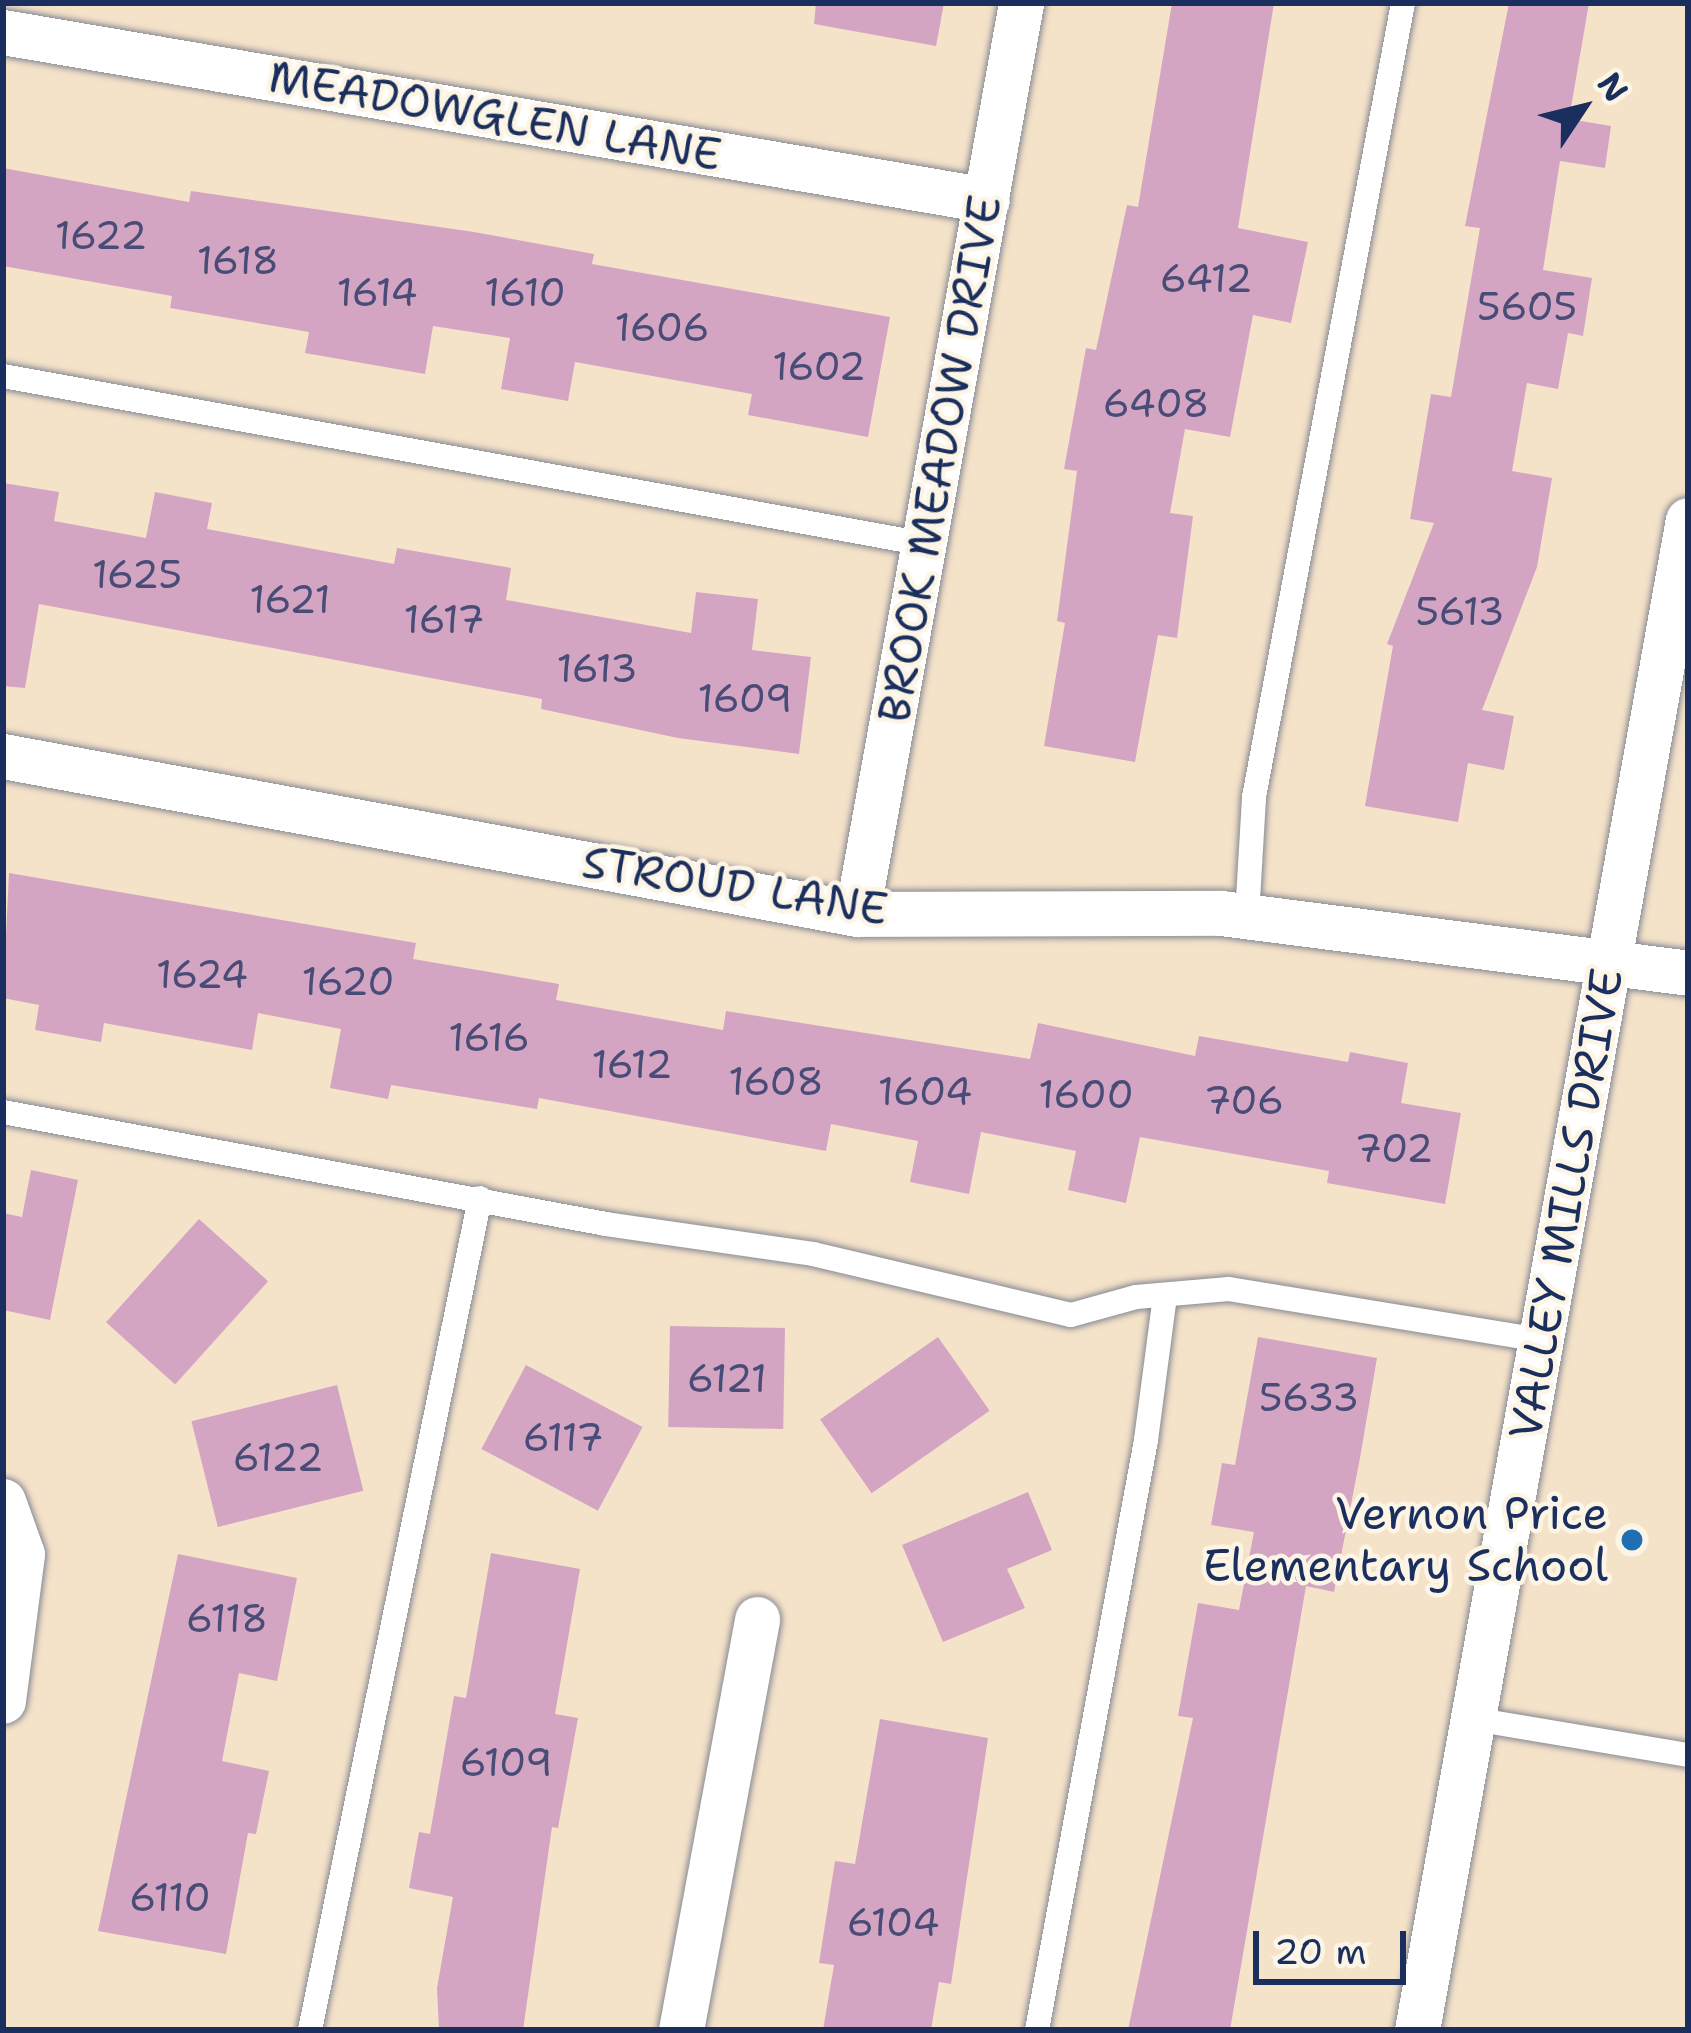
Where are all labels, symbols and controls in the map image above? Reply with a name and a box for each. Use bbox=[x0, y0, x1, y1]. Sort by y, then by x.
north arrow bbox=[1523, 48, 1643, 168]
street label: MEADOWGLEN LANE bbox=[265, 50, 725, 182]
text: N bbox=[1587, 63, 1639, 111]
street label: BROOK MEADOW DRIVE bbox=[867, 191, 1013, 727]
house number: 1622 bbox=[55, 212, 147, 258]
house number: 1618 bbox=[197, 237, 279, 283]
house number: 6412 bbox=[1160, 255, 1252, 301]
house number: 1614 bbox=[336, 269, 418, 315]
house number: 1610 bbox=[484, 269, 566, 315]
house number: 5605 bbox=[1477, 283, 1577, 329]
house number: 1606 bbox=[614, 304, 710, 350]
house number: 1602 bbox=[772, 343, 866, 389]
house number: 6408 bbox=[1102, 380, 1210, 426]
house number: 1625 bbox=[92, 551, 182, 597]
house number: 1621 bbox=[249, 576, 331, 622]
house number: 5613 bbox=[1415, 588, 1505, 634]
house number: 1617 bbox=[404, 596, 484, 642]
house number: 1613 bbox=[556, 645, 638, 691]
house number: 1609 bbox=[698, 675, 792, 721]
street label: STROUD LANE bbox=[578, 835, 892, 937]
house number: 1624 bbox=[156, 951, 248, 997]
house number: 1620 bbox=[301, 958, 395, 1004]
street label: VALLEY MILLS DRIVE bbox=[1498, 964, 1634, 1444]
house number: 1616 bbox=[448, 1014, 530, 1060]
house number: 1612 bbox=[592, 1041, 672, 1087]
house number: 1608 bbox=[728, 1058, 824, 1104]
house number: 1604 bbox=[878, 1068, 972, 1114]
house number: 1600 bbox=[1038, 1071, 1134, 1117]
house number: 706 bbox=[1204, 1077, 1284, 1123]
house number: 702 bbox=[1355, 1125, 1433, 1171]
house number: 6121 bbox=[687, 1355, 767, 1401]
house number: 5633 bbox=[1259, 1374, 1359, 1420]
house number: 6117 bbox=[523, 1414, 603, 1460]
house number: 6122 bbox=[232, 1434, 324, 1480]
place label: Vernon Price Elementary School bbox=[1203, 1487, 1608, 1593]
marker: Vernon Price Elementary School bbox=[1619, 1527, 1645, 1553]
house number: 6118 bbox=[186, 1595, 268, 1641]
house number: 6109 bbox=[459, 1739, 553, 1785]
house number: 6110 bbox=[129, 1874, 211, 1920]
house number: 6104 bbox=[846, 1899, 940, 1945]
scale bar bbox=[1259, 1907, 1412, 1981]
text: 20 m bbox=[1274, 1927, 1367, 1976]

